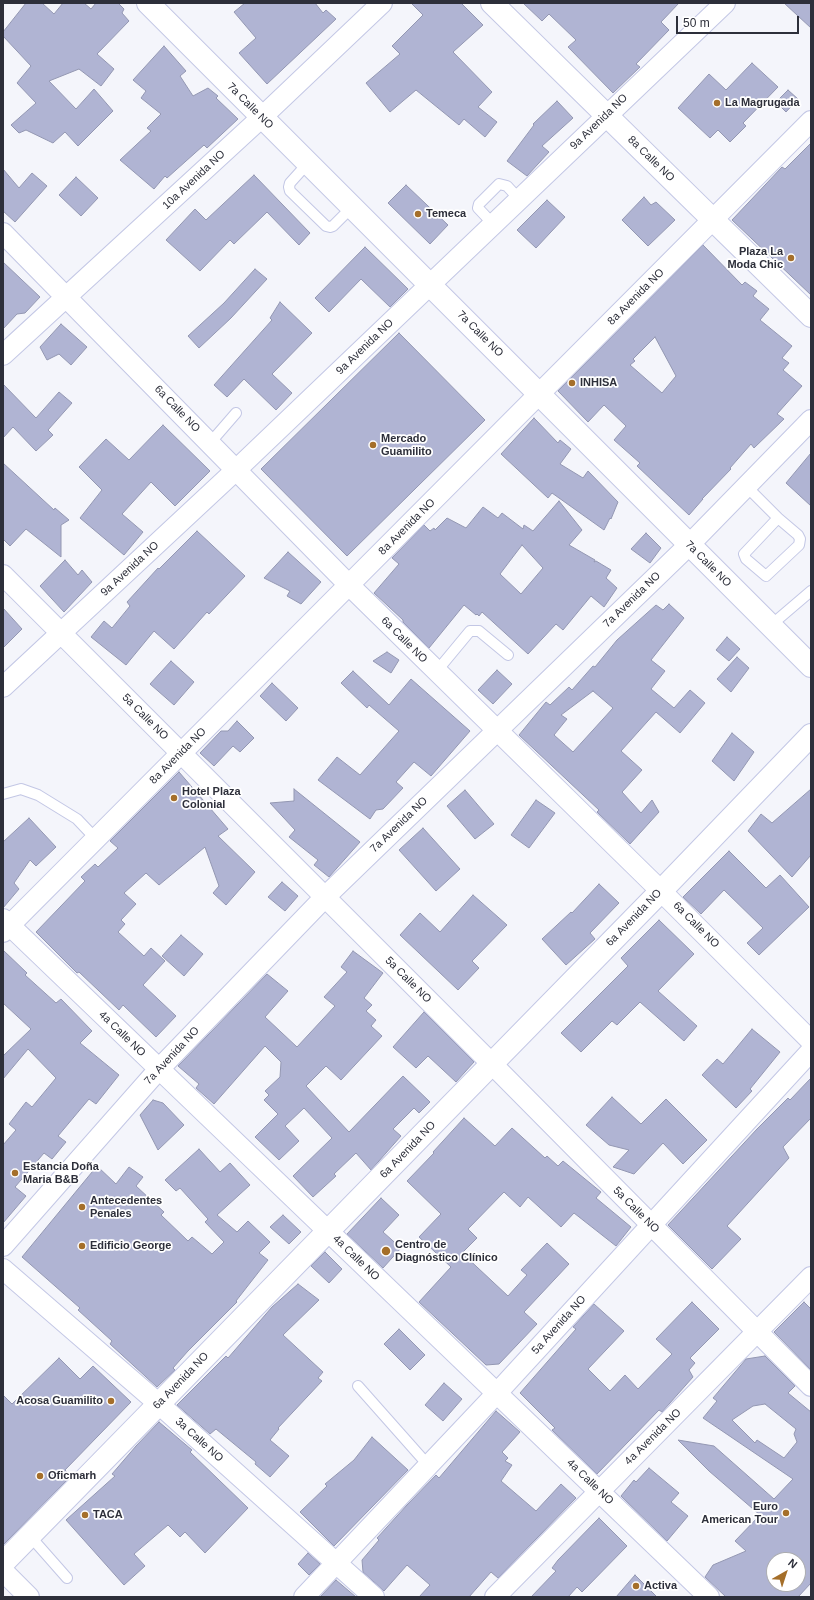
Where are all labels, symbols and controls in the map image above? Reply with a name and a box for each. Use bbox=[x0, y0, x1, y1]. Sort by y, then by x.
scale bar bbox=[678, 8, 801, 34]
text: 50 m bbox=[683, 16, 710, 30]
street label: 7a Calle NO bbox=[224, 80, 276, 132]
street label: 9a Avenida NO bbox=[568, 91, 630, 153]
place label: La Magrugada bbox=[725, 96, 800, 110]
marker: La Magrugada bbox=[712, 98, 722, 108]
street label: 8a Calle NO bbox=[625, 133, 677, 185]
street label: 10a Avenida NO bbox=[160, 148, 228, 212]
place label: Temeca bbox=[426, 207, 466, 221]
marker: Temeca bbox=[413, 209, 423, 219]
place label: Plaza La Moda Chic bbox=[727, 245, 783, 271]
marker: Plaza La Moda Chic bbox=[786, 253, 796, 263]
street label: 8a Avenida NO bbox=[605, 266, 667, 328]
street label: 7a Calle NO bbox=[454, 308, 506, 360]
street label: 9a Avenida NO bbox=[334, 316, 396, 378]
place label: INHISA bbox=[580, 376, 617, 390]
marker: INHISA bbox=[567, 378, 577, 388]
street label: 6a Calle NO bbox=[151, 383, 203, 435]
place label: Mercado Guamilito bbox=[381, 432, 432, 458]
marker: Mercado Guamilito bbox=[368, 440, 378, 450]
street label: 8a Avenida NO bbox=[376, 496, 438, 558]
street label: 7a Calle NO bbox=[682, 538, 734, 590]
street label: 9a Avenida NO bbox=[98, 539, 162, 599]
street label: 7a Avenida NO bbox=[601, 569, 663, 631]
street label: 6a Calle NO bbox=[378, 614, 430, 666]
street label: 5a Calle NO bbox=[119, 691, 171, 743]
street label: 8a Avenida NO bbox=[147, 725, 209, 787]
place label: Hotel Plaza Colonial bbox=[182, 785, 241, 811]
marker: Hotel Plaza Colonial bbox=[169, 793, 179, 803]
street label: 7a Avenida NO bbox=[368, 794, 430, 856]
street label: 6a Avenida NO bbox=[603, 887, 665, 949]
street label: 6a Calle NO bbox=[670, 899, 722, 951]
street label: 5a Calle NO bbox=[382, 954, 434, 1006]
street label: 4a Calle NO bbox=[96, 1008, 148, 1060]
street label: 7a Avenida NO bbox=[142, 1024, 202, 1088]
street label: 6a Avenida NO bbox=[377, 1119, 439, 1181]
place label: Estancia Doña Maria B&B bbox=[23, 1160, 99, 1186]
marker: Estancia Doña Maria B&B bbox=[10, 1168, 20, 1178]
street label: 5a Calle NO bbox=[610, 1184, 662, 1236]
place label: Antecedentes Penales bbox=[90, 1194, 162, 1220]
marker: Antecedentes Penales bbox=[77, 1202, 87, 1212]
street label: 4a Calle NO bbox=[330, 1232, 382, 1284]
place label: Centro de Diagnóstico Clínico bbox=[395, 1238, 498, 1264]
place label: Edificio George bbox=[90, 1239, 171, 1253]
marker: Edificio George bbox=[77, 1241, 87, 1251]
marker: Centro de Diagnóstico Clínico bbox=[380, 1245, 392, 1257]
street label: 5a Avenida NO bbox=[529, 1293, 589, 1357]
street label: 6a Avenida NO bbox=[150, 1350, 212, 1412]
place label: Acosa Guamilito bbox=[16, 1394, 103, 1408]
marker: Acosa Guamilito bbox=[106, 1396, 116, 1406]
street label: 4a Avenida NO bbox=[622, 1406, 684, 1468]
street label: 3a Calle NO bbox=[172, 1415, 226, 1465]
street label: 4a Calle NO bbox=[564, 1456, 616, 1508]
place label: Oficmarh bbox=[48, 1469, 96, 1483]
marker: Oficmarh bbox=[35, 1471, 45, 1481]
place label: Euro American Tour bbox=[701, 1500, 778, 1526]
place label: TACA bbox=[93, 1508, 123, 1522]
marker: Euro American Tour bbox=[781, 1508, 791, 1518]
marker: TACA bbox=[80, 1510, 90, 1520]
north arrow bbox=[766, 1552, 806, 1592]
text: N bbox=[786, 1556, 800, 1571]
place label: Activa bbox=[644, 1579, 677, 1593]
marker: Activa bbox=[631, 1581, 641, 1591]

